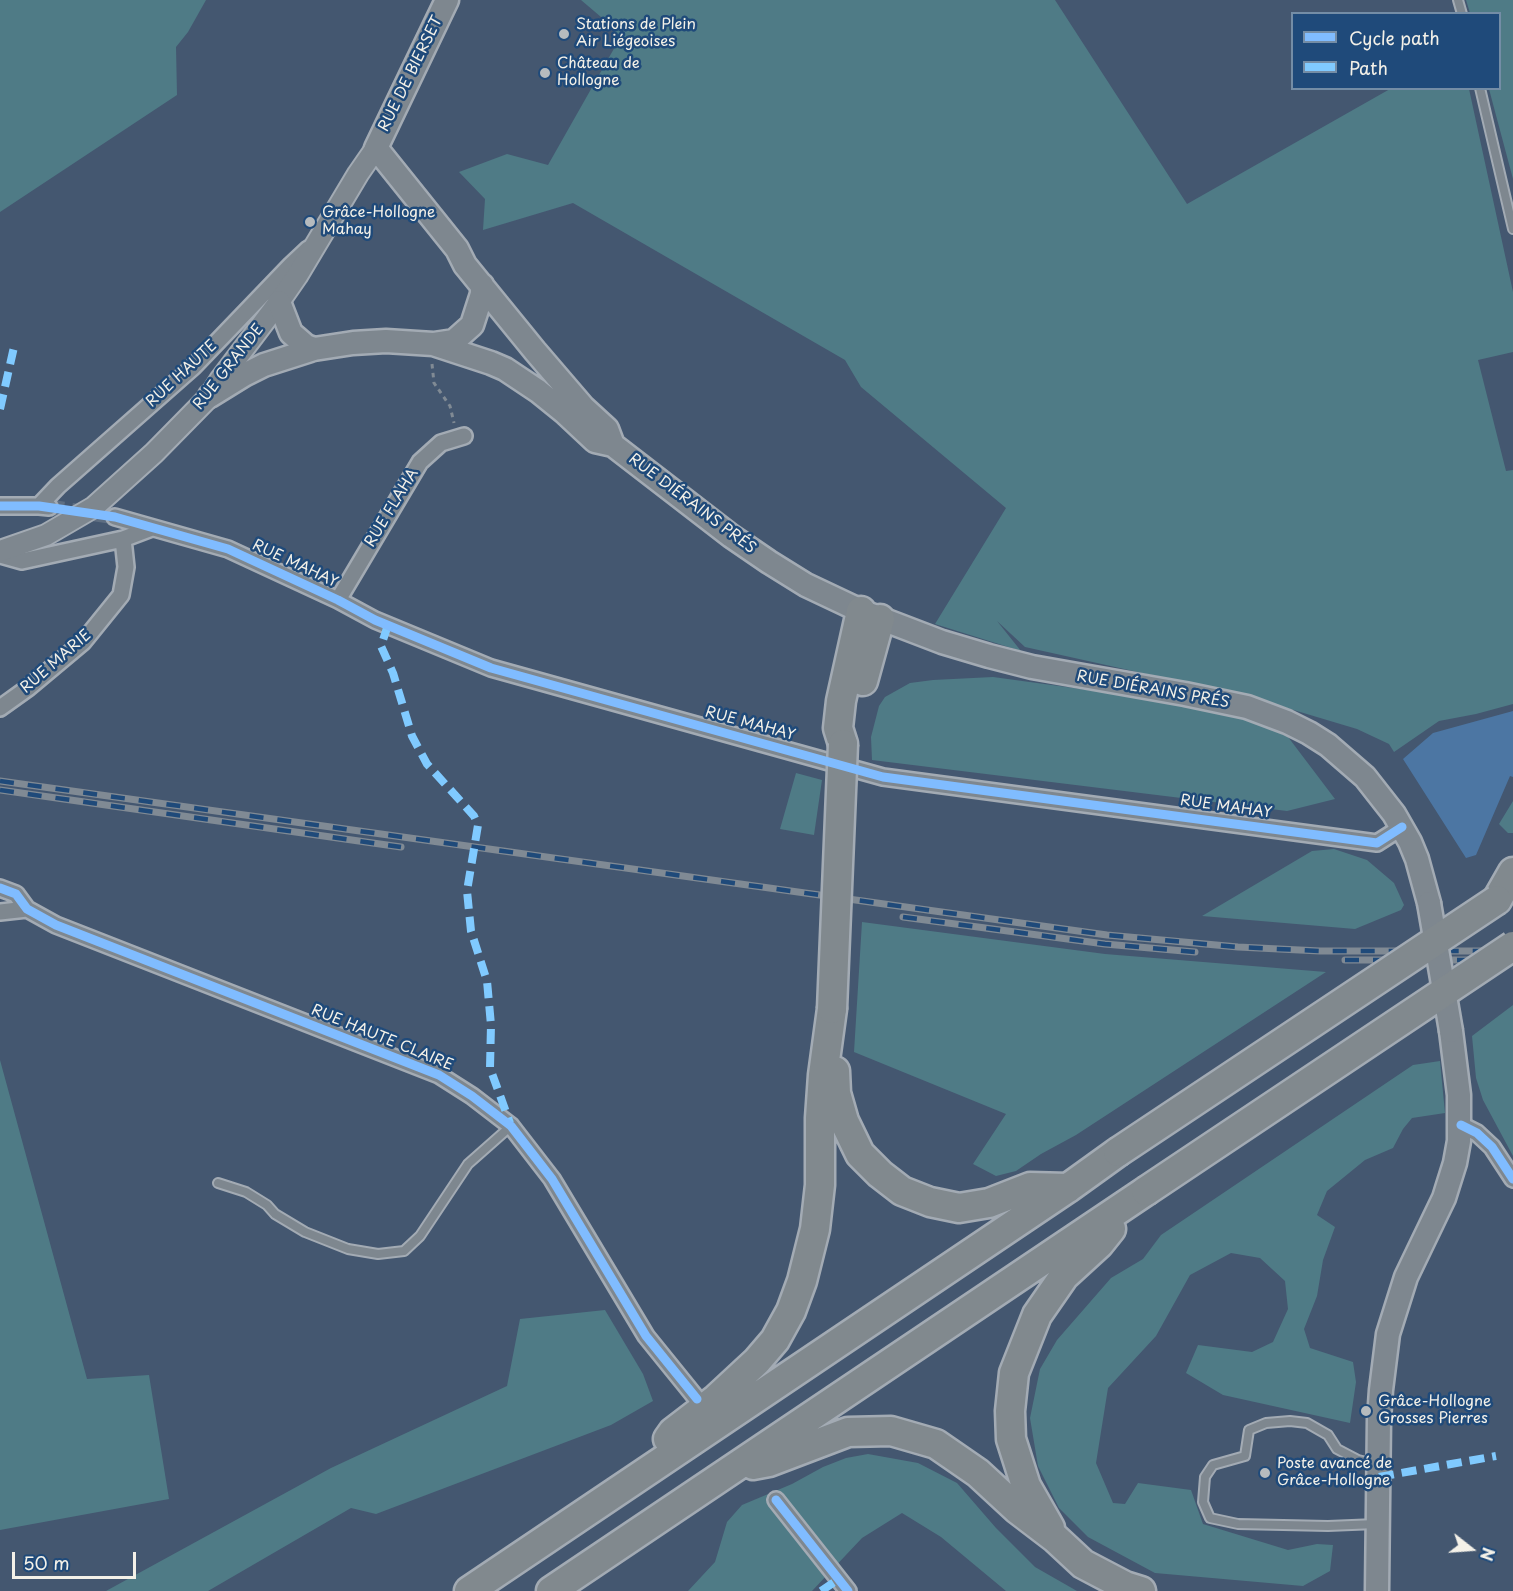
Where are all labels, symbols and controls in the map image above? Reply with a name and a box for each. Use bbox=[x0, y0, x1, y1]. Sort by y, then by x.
legend bbox=[1291, 12, 1501, 90]
street label: RUE DE BIERSET bbox=[375, 13, 447, 135]
place label: Stations de Plein Air Liégeoises bbox=[576, 16, 696, 51]
text: Cycle path bbox=[1349, 24, 1440, 51]
marker: Stations de Plein Air Liégeoises bbox=[557, 27, 571, 41]
text: Path bbox=[1349, 54, 1388, 81]
place label: Château de Hollogne bbox=[557, 55, 640, 90]
marker: Château de Hollogne bbox=[538, 66, 552, 80]
place label: Grâce-Hollogne Mahay bbox=[322, 204, 435, 239]
marker: Grâce-Hollogne Mahay bbox=[303, 215, 317, 229]
street label: RUE GRANDE bbox=[190, 321, 268, 413]
street label: RUE HAUTE bbox=[143, 337, 221, 411]
street label: RUE DIÉRAINS PRÉS bbox=[625, 450, 759, 558]
street label: RUE FLAHA bbox=[362, 466, 422, 550]
street label: RUE MAHAY bbox=[249, 536, 341, 592]
street label: RUE MARIE bbox=[17, 626, 95, 698]
street label: RUE DIÉRAINS PRÉS bbox=[1075, 668, 1231, 712]
street label: RUE MAHAY bbox=[703, 703, 797, 745]
street label: RUE MAHAY bbox=[1179, 792, 1273, 822]
street label: RUE HAUTE CLAIRE bbox=[308, 1001, 456, 1075]
place label: Grâce-Hollogne Grosses Pierres bbox=[1378, 1393, 1491, 1428]
marker: Grâce-Hollogne Grosses Pierres bbox=[1359, 1404, 1373, 1418]
place label: Poste avancé de Grâce-Hollogne bbox=[1277, 1455, 1392, 1490]
marker: Poste avancé de Grâce-Hollogne bbox=[1258, 1466, 1272, 1480]
north arrow bbox=[1441, 1519, 1501, 1579]
scale bar bbox=[15, 1540, 140, 1578]
text: N bbox=[1475, 1545, 1502, 1564]
text: 50 m bbox=[23, 1549, 70, 1576]

